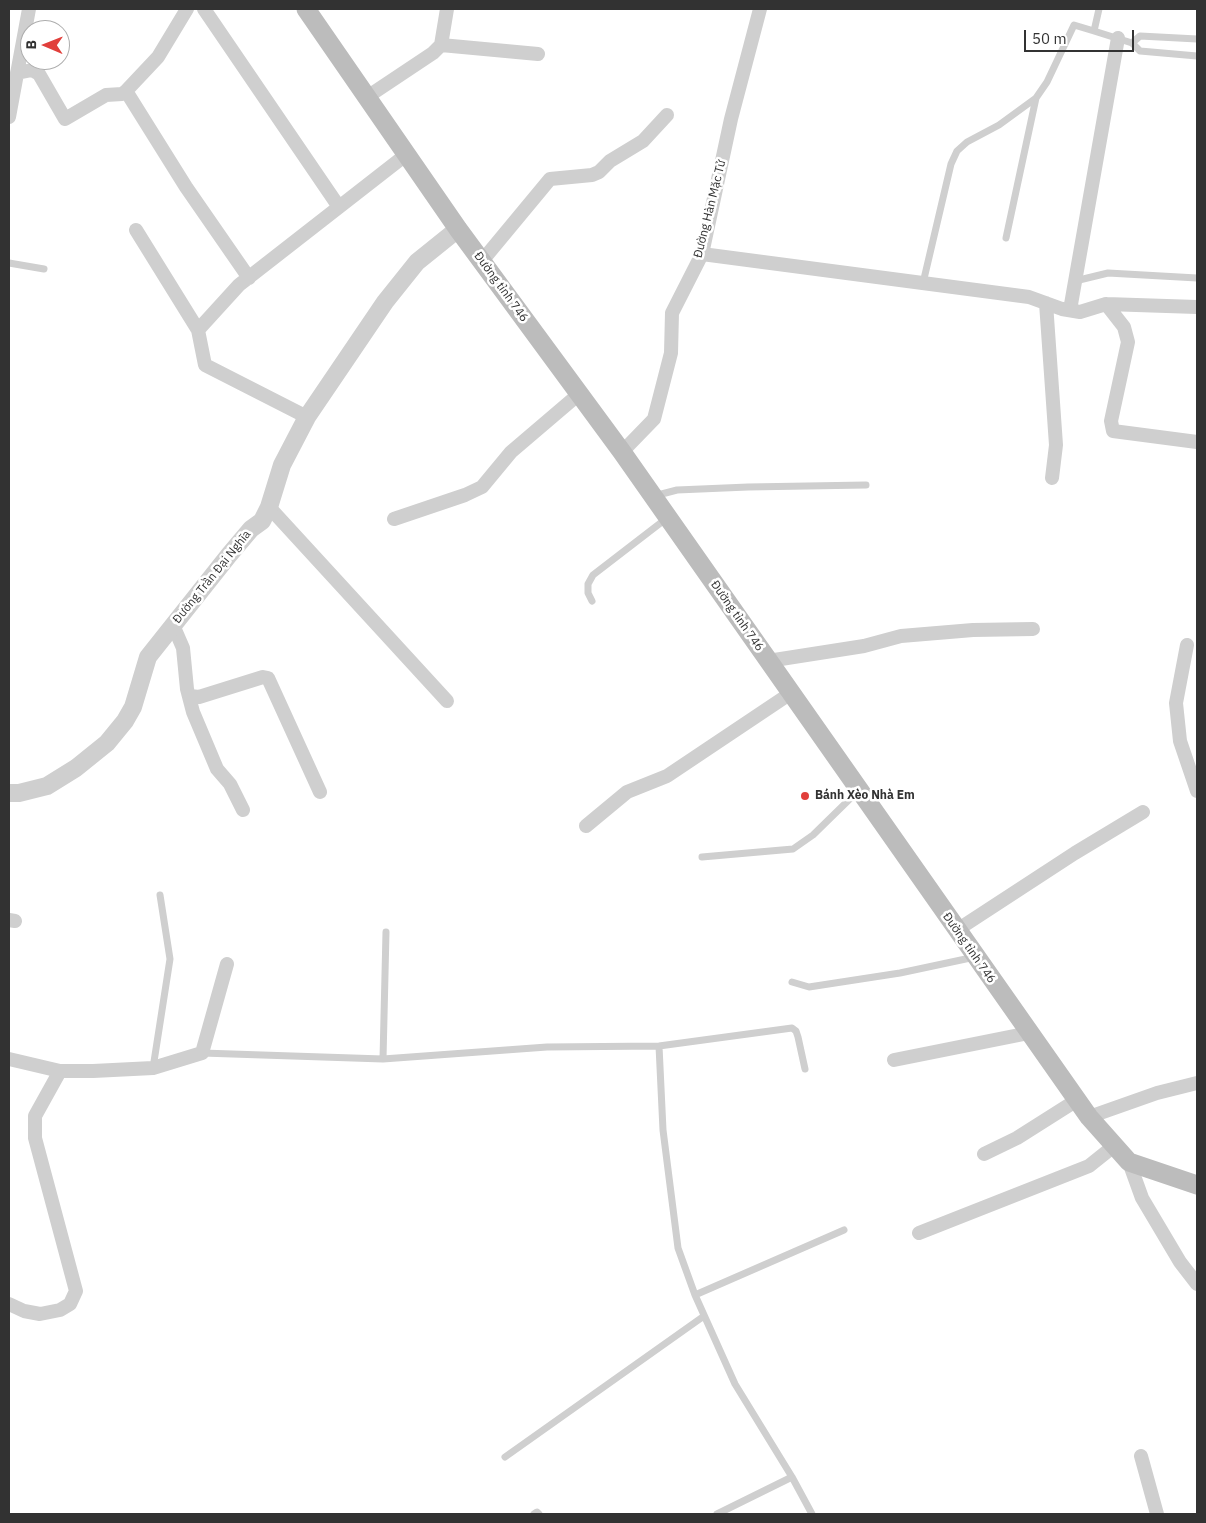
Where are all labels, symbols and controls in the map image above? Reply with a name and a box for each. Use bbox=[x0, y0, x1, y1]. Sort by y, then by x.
north arrow bbox=[20, 20, 70, 70]
scale bar bbox=[1026, 20, 1136, 52]
text: 50 m bbox=[1032, 29, 1067, 48]
text: B bbox=[22, 40, 40, 50]
street label: Đường Hàn Mặc Tử bbox=[691, 159, 729, 259]
street label: Đường tỉnh 746 bbox=[471, 249, 531, 325]
street label: Đường Trần Đại Nghĩa bbox=[170, 528, 254, 626]
street label: Đường tỉnh 746 bbox=[707, 578, 767, 654]
place label: Bánh Xèo Nhà Em bbox=[815, 789, 915, 803]
marker: Bánh Xèo Nhà Em bbox=[799, 790, 811, 802]
street label: Đường tỉnh 746 bbox=[939, 910, 999, 986]

